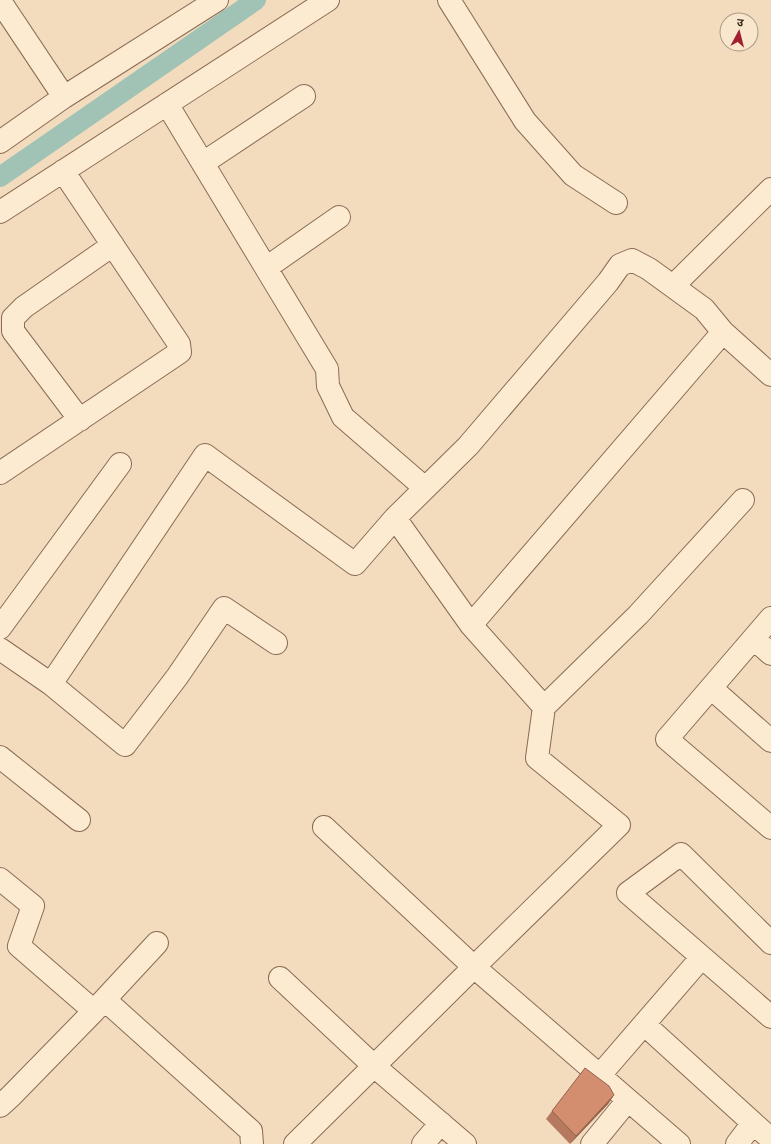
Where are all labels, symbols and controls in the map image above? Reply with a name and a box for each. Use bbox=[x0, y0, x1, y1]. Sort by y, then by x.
north arrow bbox=[719, 12, 759, 52]
text: उ bbox=[736, 14, 745, 31]

